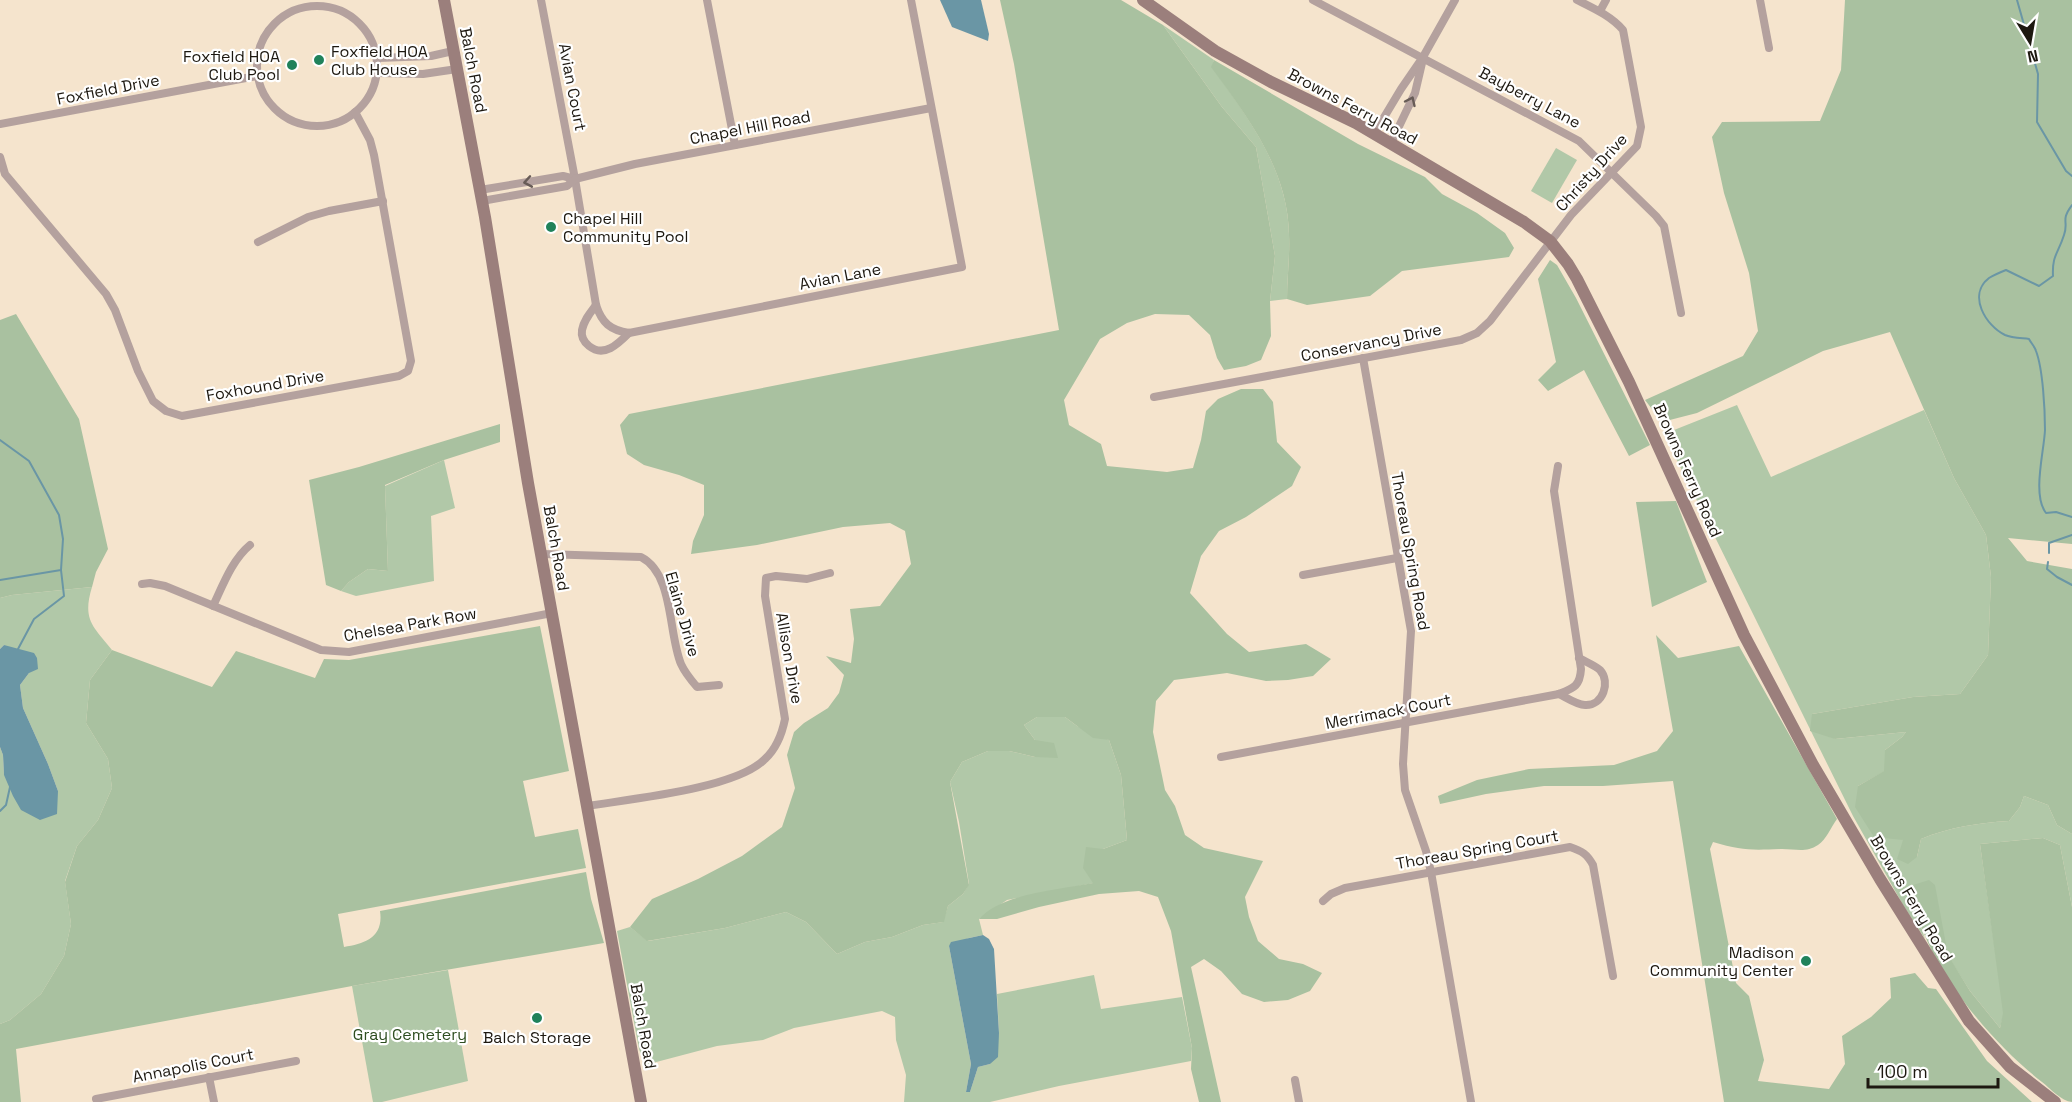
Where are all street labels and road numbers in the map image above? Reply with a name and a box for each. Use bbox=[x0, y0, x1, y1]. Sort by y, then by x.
street label: Balch Road bbox=[455, 26, 492, 115]
street label: Avian Court bbox=[554, 42, 591, 133]
street label: Bayberry Lane bbox=[1475, 62, 1584, 133]
street label: Browns Ferry Road bbox=[1284, 63, 1421, 150]
street label: Foxfield Drive bbox=[55, 69, 161, 110]
street label: Chapel Hill Road bbox=[688, 105, 812, 150]
street label: Christy Drive bbox=[1551, 129, 1632, 216]
street label: Avian Lane bbox=[798, 258, 883, 295]
street label: Conservancy Drive bbox=[1299, 319, 1443, 366]
street label: Foxhound Drive bbox=[204, 365, 326, 406]
street label: Browns Ferry Road bbox=[1649, 400, 1727, 540]
street label: Thoreau Spring Road bbox=[1386, 470, 1435, 632]
street label: Balch Road bbox=[539, 504, 574, 592]
street label: Elaine Drive bbox=[660, 569, 705, 659]
street label: Chelsea Park Row bbox=[342, 602, 478, 647]
street label: Allison Drive bbox=[771, 611, 808, 705]
street label: Merrimack Court bbox=[1323, 689, 1453, 734]
street label: Thoreau Spring Court bbox=[1394, 825, 1560, 874]
street label: Browns Ferry Road bbox=[1865, 831, 1958, 966]
street label: Balch Road bbox=[626, 982, 661, 1070]
street label: Annapolis Court bbox=[131, 1043, 255, 1088]

